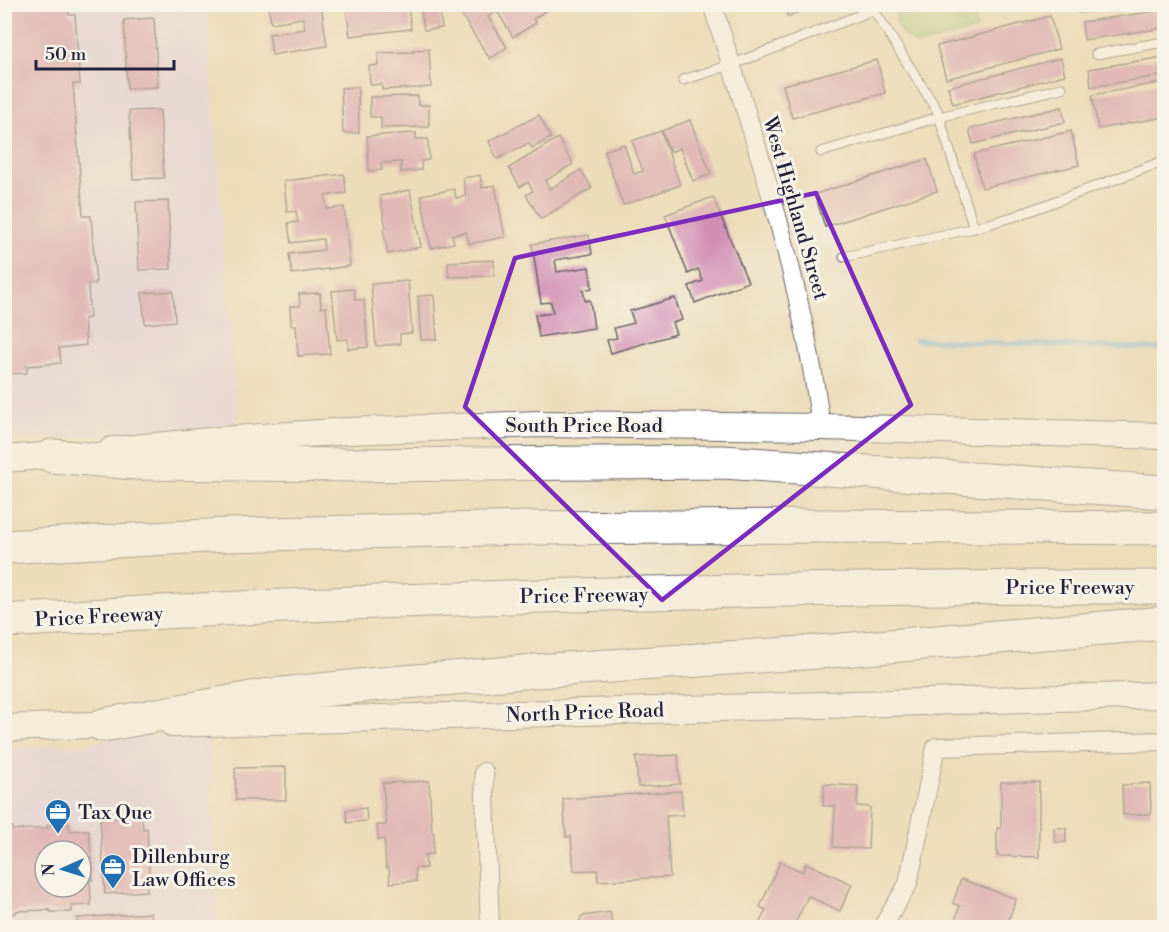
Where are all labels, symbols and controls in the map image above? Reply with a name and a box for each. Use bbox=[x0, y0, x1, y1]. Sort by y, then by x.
scale bar bbox=[36, 33, 174, 71]
text: 50 m bbox=[45, 43, 87, 66]
street label: West Highland Street bbox=[756, 113, 833, 303]
street label: South Price Road bbox=[505, 414, 663, 439]
street label: Price Freeway bbox=[1006, 576, 1135, 601]
street label: Price Freeway bbox=[519, 583, 649, 610]
street label: Price Freeway bbox=[34, 602, 164, 633]
street label: North Price Road bbox=[505, 698, 665, 729]
office icon: Tax Que bbox=[43, 797, 73, 835]
place label: Tax Que bbox=[78, 801, 152, 826]
north arrow bbox=[33, 839, 93, 899]
place label: Dillenburg Law Offices bbox=[132, 845, 236, 893]
office icon: Dillenburg Law Offices bbox=[98, 852, 128, 890]
text: N bbox=[39, 863, 59, 877]

